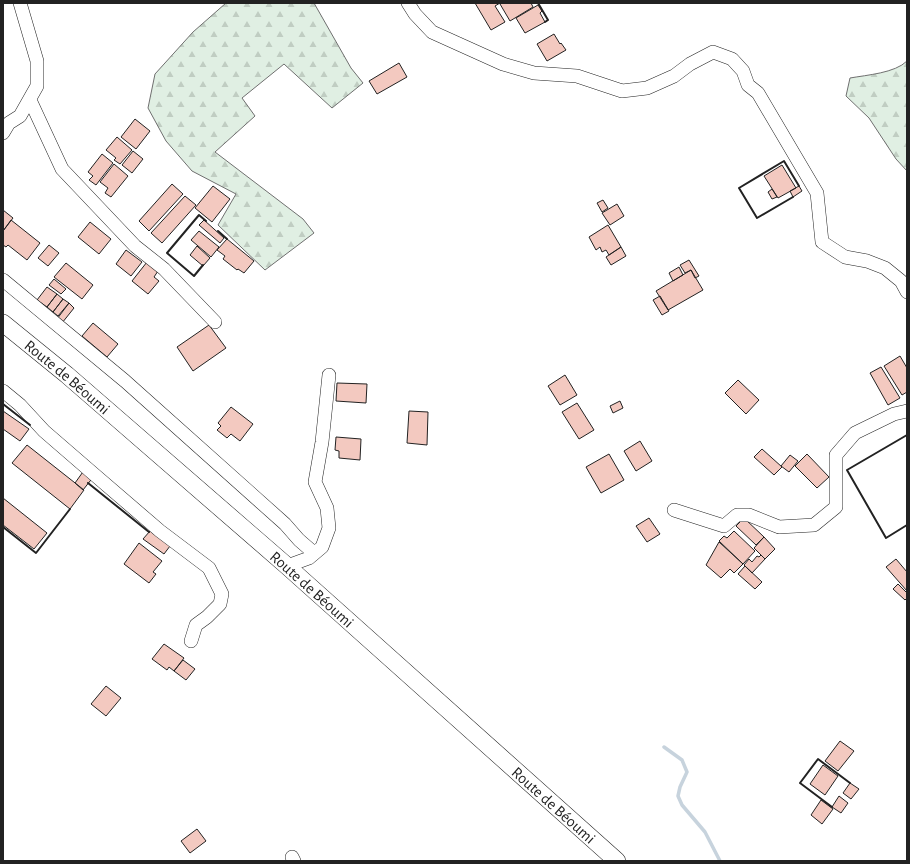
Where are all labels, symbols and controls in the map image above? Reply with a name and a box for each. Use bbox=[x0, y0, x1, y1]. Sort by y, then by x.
street label: Route de Béoumi bbox=[21, 337, 113, 418]
street label: Route de Béoumi bbox=[267, 548, 357, 631]
street label: Route de Béoumi bbox=[509, 764, 598, 847]

